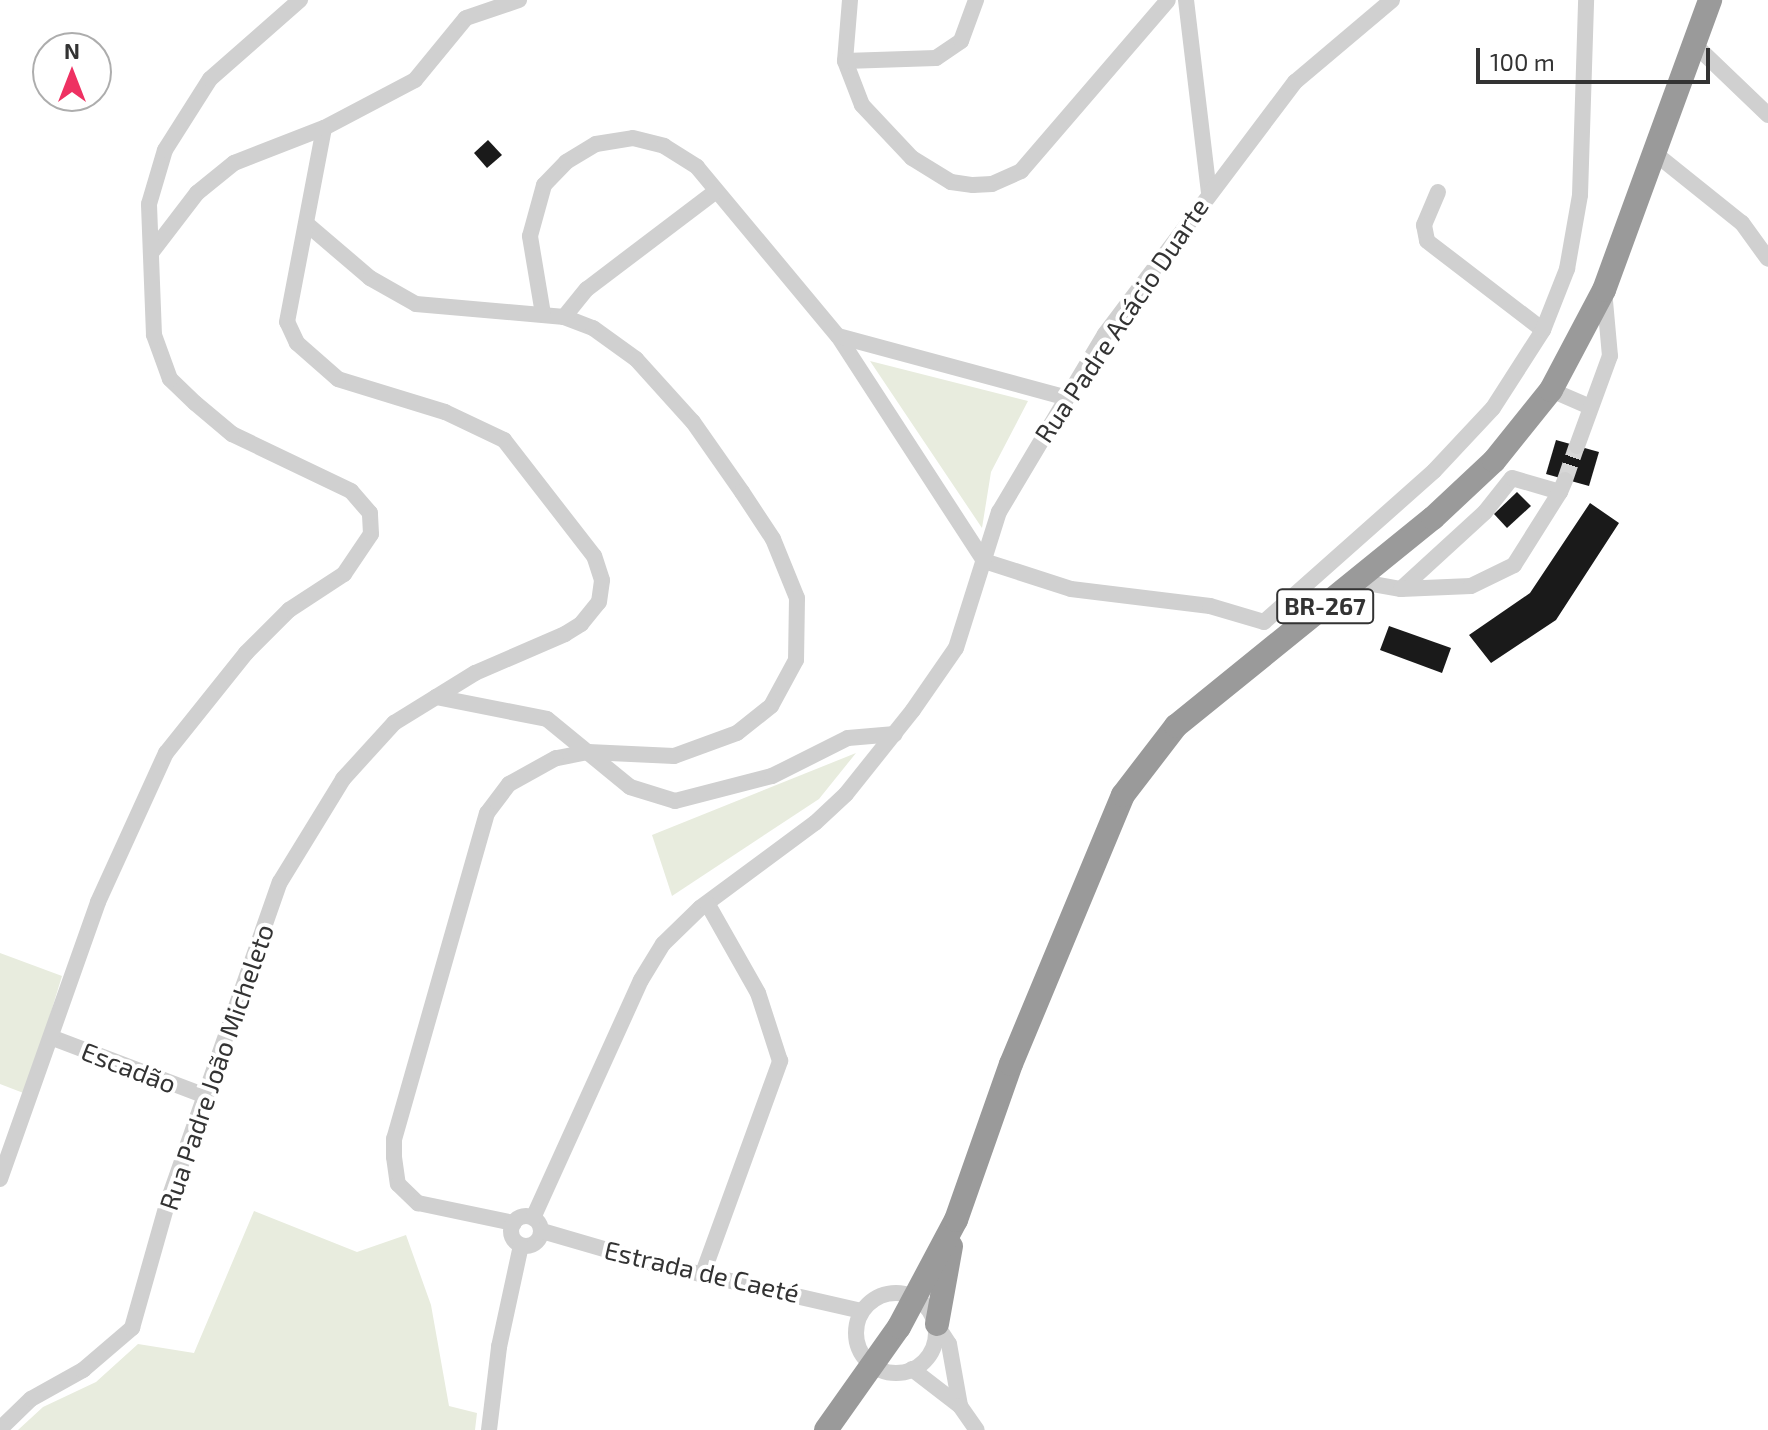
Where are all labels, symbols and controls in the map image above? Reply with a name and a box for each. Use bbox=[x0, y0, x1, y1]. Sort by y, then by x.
north arrow bbox=[32, 32, 112, 112]
scale bar bbox=[1480, 32, 1714, 82]
text: N bbox=[64, 37, 80, 63]
text: 100 m bbox=[1490, 47, 1555, 76]
street label: Rua Padre Acácio Duarte bbox=[1027, 192, 1215, 448]
road number: BR-267 bbox=[1275, 586, 1375, 626]
street label: Rua Padre João Micheleto bbox=[152, 920, 280, 1214]
street label: Escadão bbox=[77, 1035, 181, 1099]
street label: Estrada de Caeté bbox=[602, 1233, 802, 1309]

